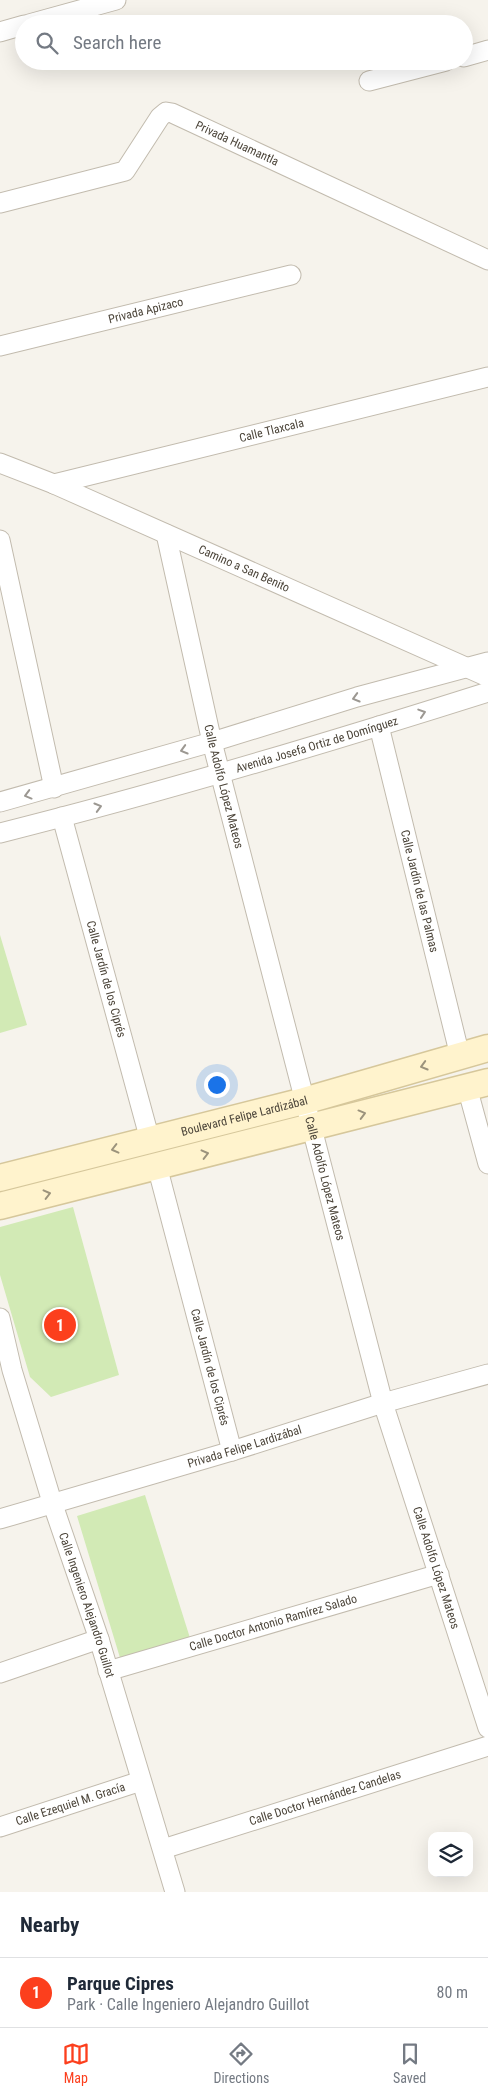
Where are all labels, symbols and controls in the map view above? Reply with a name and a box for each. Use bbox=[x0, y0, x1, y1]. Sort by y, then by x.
search box bbox=[15, 15, 473, 70]
icon: search bbox=[33, 29, 61, 57]
text: Search here bbox=[73, 31, 161, 54]
street label: Privada Huamantla bbox=[193, 118, 281, 169]
street label: Privada Apizaco bbox=[107, 295, 185, 326]
street label: Calle Tlaxcala bbox=[238, 416, 305, 445]
street label: Camino a San Benito bbox=[196, 542, 292, 595]
one-way arrow bbox=[353, 692, 361, 702]
one-way arrow bbox=[417, 708, 426, 718]
street label: Avenida Josefa Ortiz de Domínguez bbox=[234, 714, 400, 776]
street label: Calle Adolfo López Mateos bbox=[201, 723, 246, 850]
one-way arrow bbox=[181, 745, 189, 755]
one-way arrow bbox=[24, 789, 33, 799]
one-way arrow bbox=[93, 803, 101, 813]
street label: Calle Jardín de las Palmas bbox=[398, 829, 441, 954]
street label: Calle Jardín de los Ciprés bbox=[84, 919, 129, 1039]
one-way arrow bbox=[421, 1061, 429, 1071]
your location bbox=[204, 1072, 230, 1098]
street label: Boulevard Felipe Lardizábal bbox=[179, 1093, 309, 1139]
one-way arrow bbox=[358, 1110, 366, 1120]
street label: Calle Adolfo López Mateos bbox=[302, 1115, 348, 1242]
one-way arrow bbox=[111, 1143, 120, 1154]
one-way arrow bbox=[200, 1149, 209, 1160]
one-way arrow bbox=[43, 1189, 52, 1200]
pin: 1 bbox=[44, 1306, 76, 1344]
street label: Calle Jardín de los Ciprés bbox=[188, 1307, 232, 1427]
street label: Privada Felipe Lardizábal bbox=[186, 1422, 303, 1471]
street label: Calle Adolfo López Mateos bbox=[410, 1505, 463, 1631]
street label: Calle Ingeniero Alejandro Guillot bbox=[56, 1531, 117, 1680]
street label: Calle Doctor Antonio Ramírez Salado bbox=[188, 1591, 359, 1654]
street label: Calle Doctor Hernández Candelas bbox=[247, 1767, 403, 1828]
street label: Calle Ezequiel M. Gracía bbox=[14, 1780, 127, 1828]
map controls bbox=[428, 1832, 473, 1877]
button: layers bbox=[428, 1832, 473, 1877]
text: Nearby bbox=[20, 1913, 79, 1937]
text: Parque Cipres bbox=[67, 1972, 174, 1995]
text: 1 bbox=[32, 1983, 40, 2002]
text: 80 m bbox=[436, 1983, 468, 2002]
text: Park · Calle Ingeniero Alejandro Guillot bbox=[67, 1995, 309, 2014]
tab: Map bbox=[62, 2040, 90, 2086]
tab: Directions bbox=[213, 2040, 269, 2086]
tab: Saved bbox=[393, 2040, 426, 2086]

